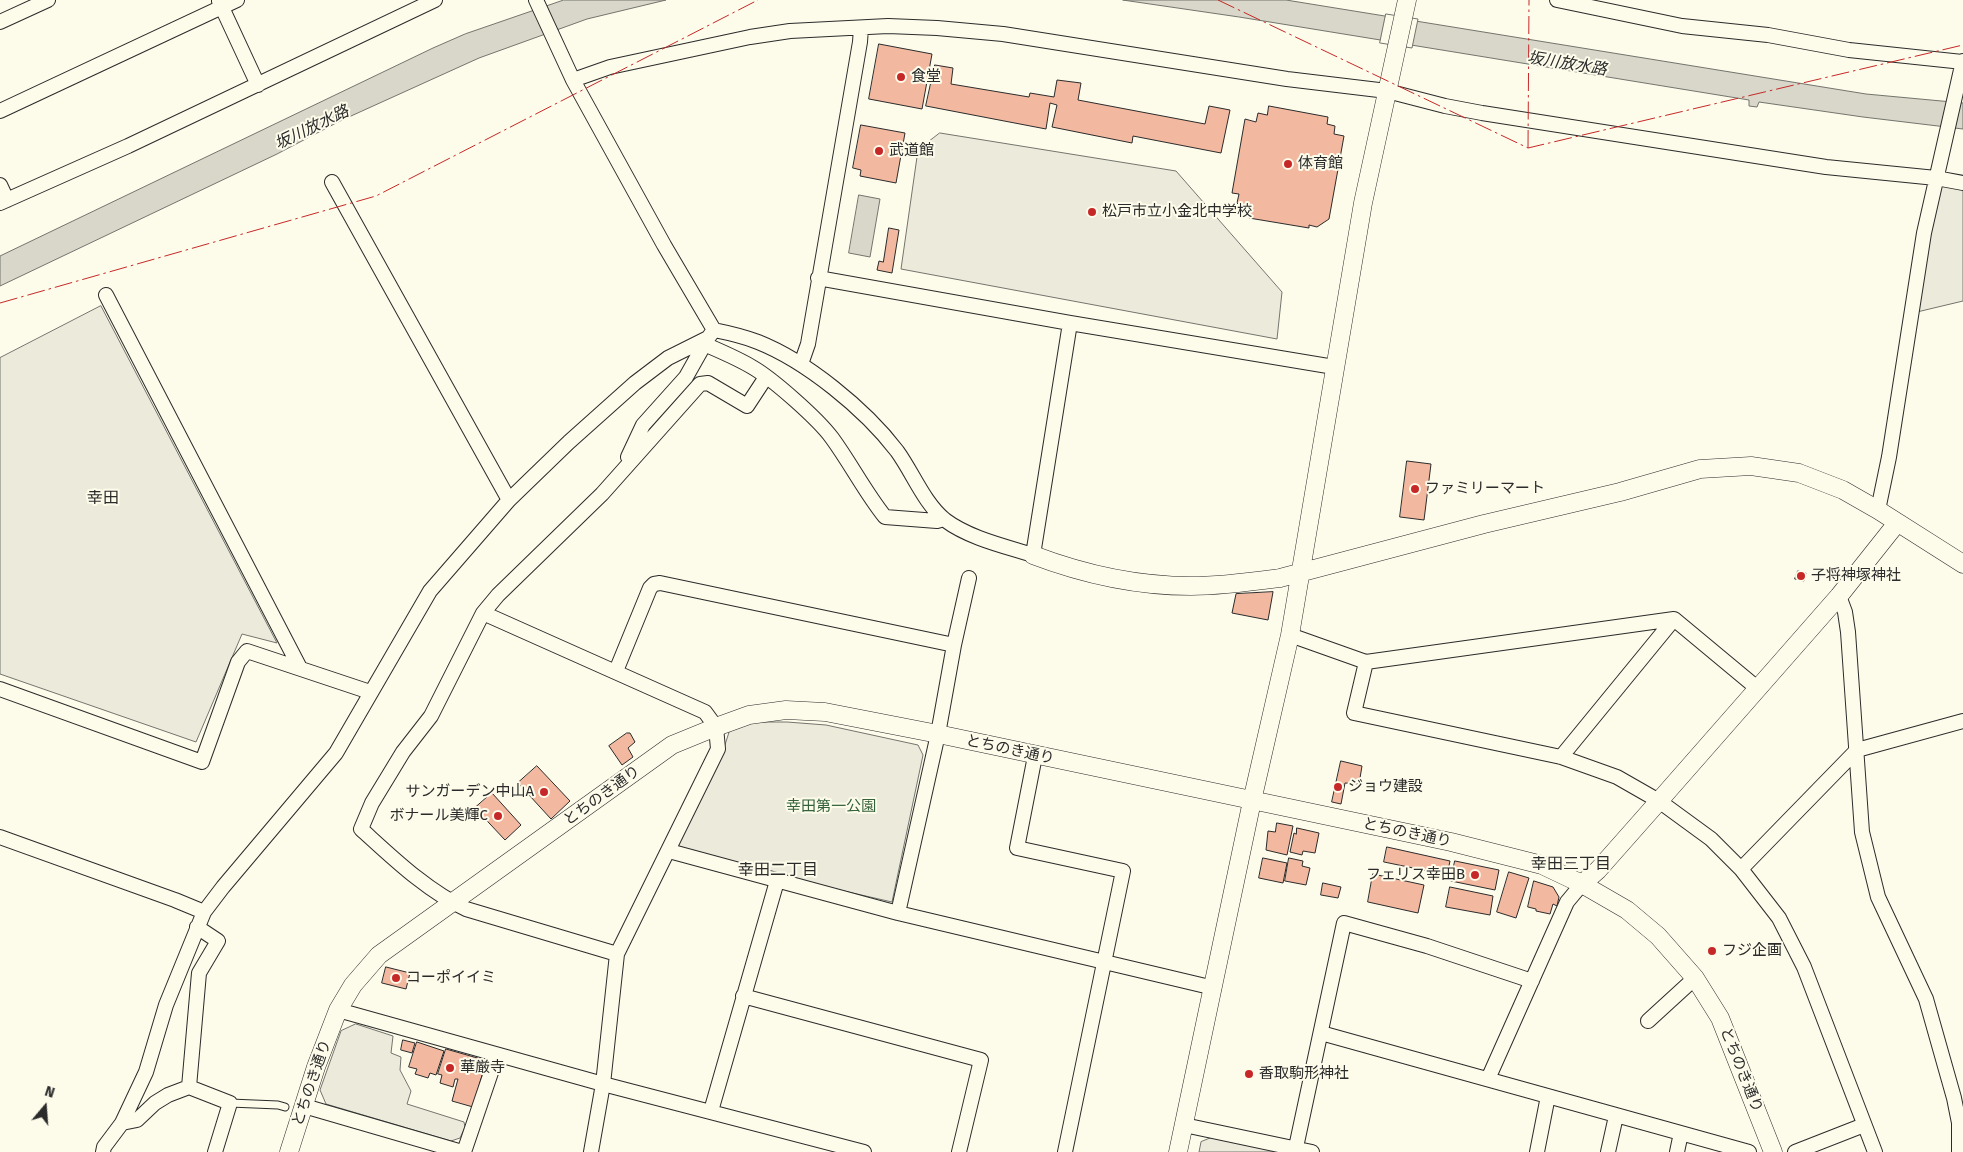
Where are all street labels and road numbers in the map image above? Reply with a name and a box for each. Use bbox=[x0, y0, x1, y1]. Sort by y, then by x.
street label: とちのき通り bbox=[964, 732, 1056, 768]
street label: とちのき通り bbox=[560, 762, 644, 830]
street label: とちのき通り bbox=[1361, 815, 1453, 851]
street label: とちのき通り bbox=[1716, 1025, 1766, 1115]
street label: とちのき通り bbox=[289, 1038, 335, 1128]

